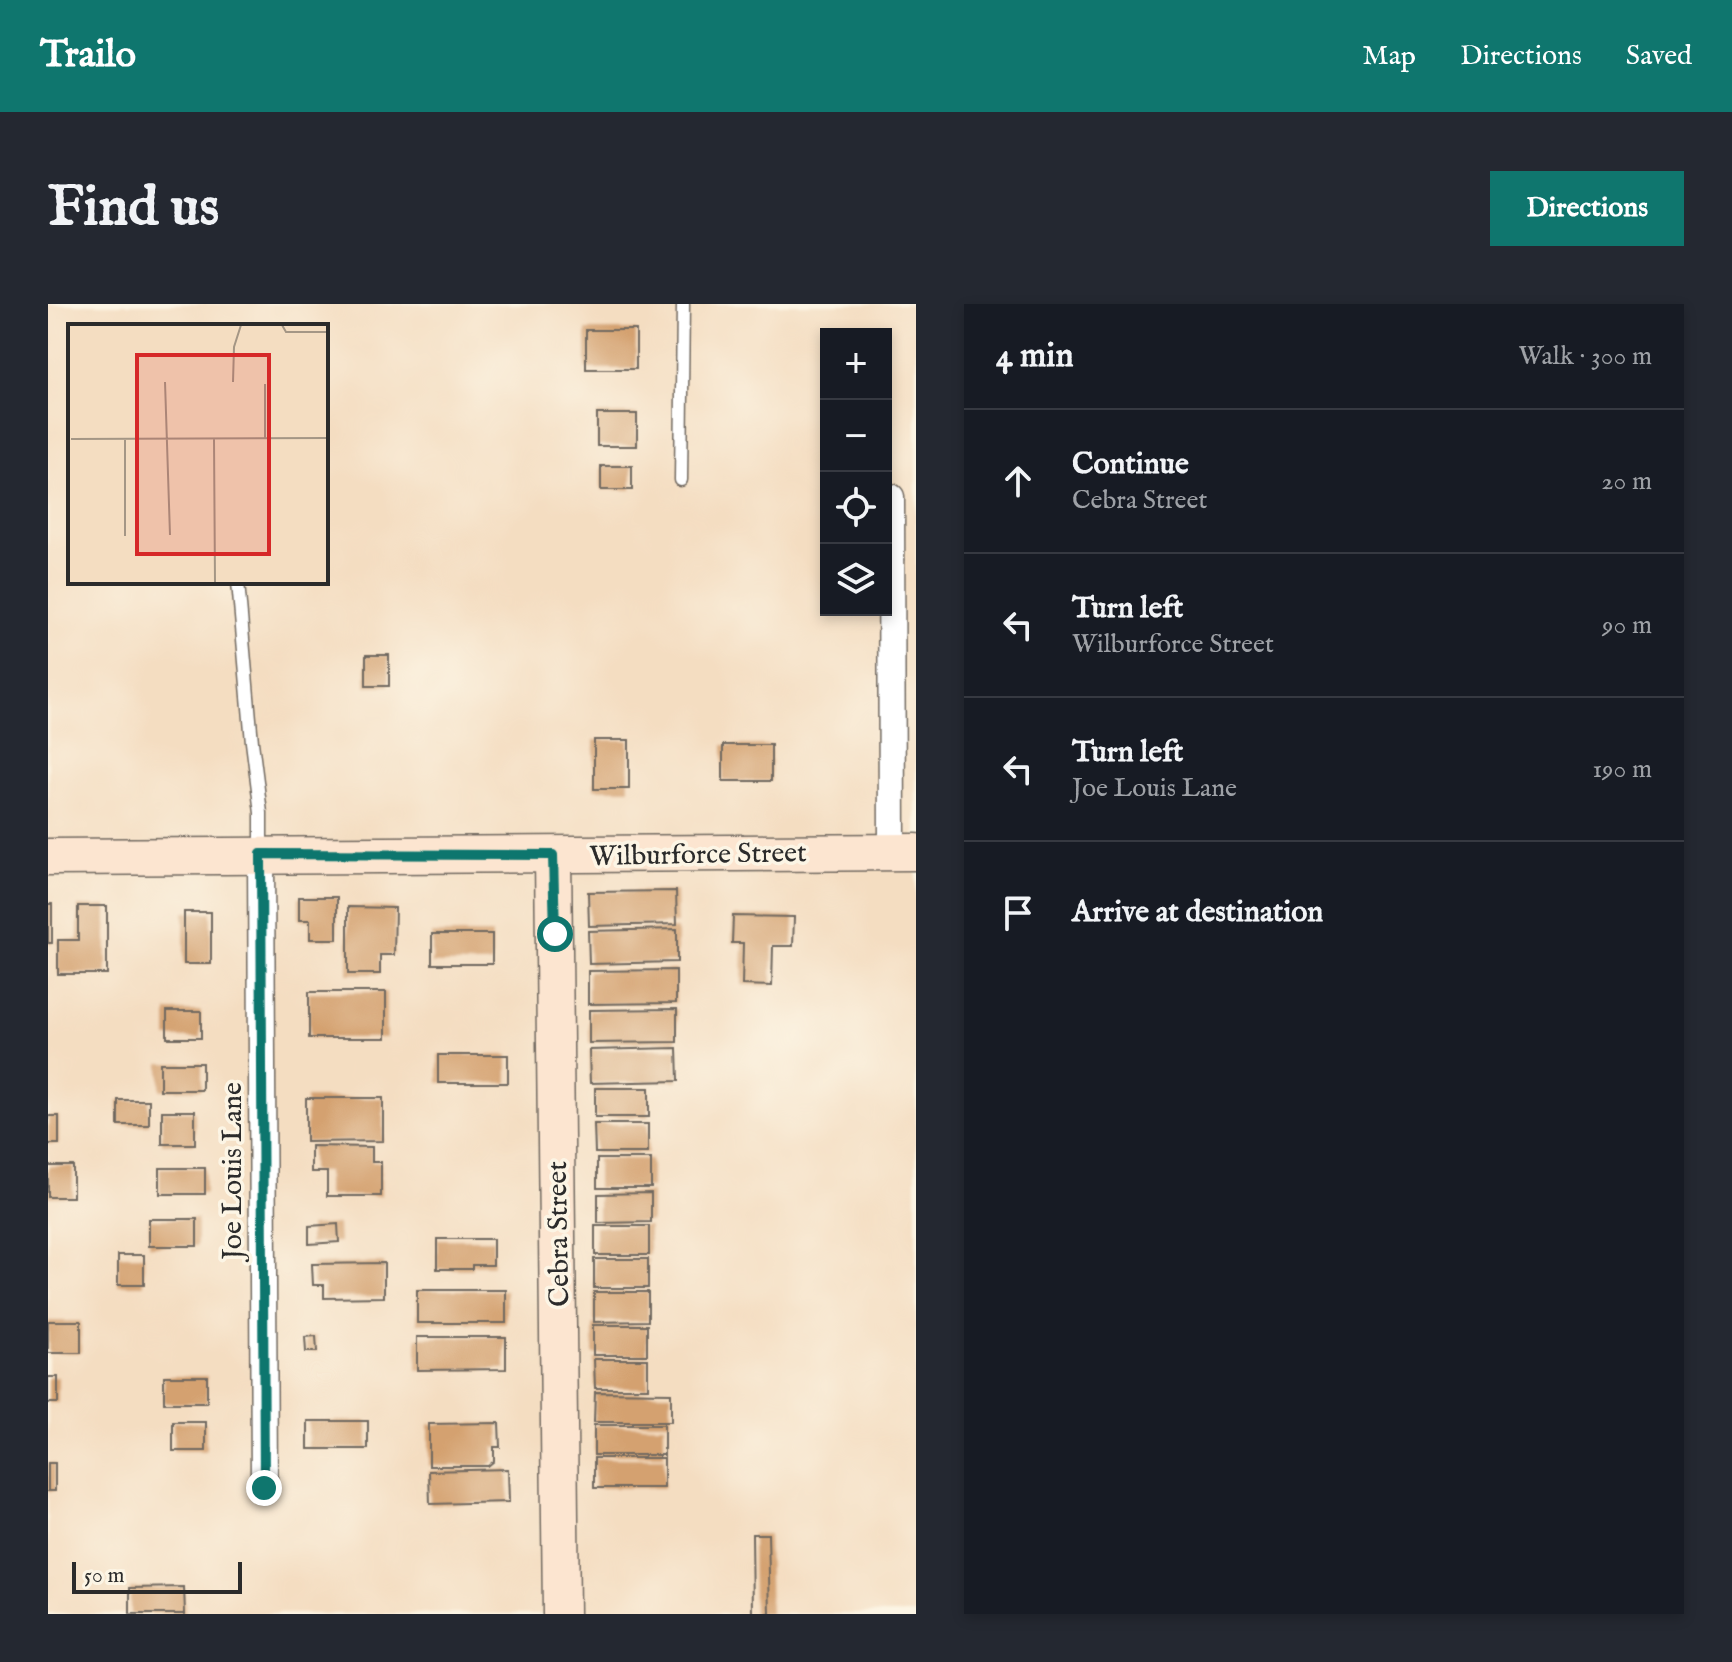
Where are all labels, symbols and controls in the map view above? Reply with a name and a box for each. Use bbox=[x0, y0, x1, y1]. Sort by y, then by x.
text: Trailo bbox=[40, 32, 136, 80]
text: Map bbox=[1362, 39, 1416, 74]
text: Directions bbox=[1460, 39, 1582, 74]
text: Saved bbox=[1626, 39, 1692, 74]
button: Directions bbox=[1490, 171, 1684, 246]
text: Find us bbox=[48, 173, 219, 244]
inset map bbox=[68, 324, 328, 584]
map controls bbox=[820, 328, 892, 616]
button: + bbox=[820, 328, 892, 400]
text: 4 min bbox=[996, 335, 1074, 378]
text: Walk · 300 m bbox=[1518, 340, 1652, 373]
button: − bbox=[820, 400, 892, 472]
text: Continue bbox=[1072, 446, 1189, 484]
icon: ahead bbox=[996, 459, 1040, 503]
text: 20 m bbox=[1601, 465, 1652, 498]
button: locate bbox=[820, 472, 892, 544]
text: Cebra Street bbox=[1072, 484, 1207, 517]
button: layers bbox=[820, 544, 892, 616]
text: Turn left bbox=[1072, 590, 1183, 628]
icon: left bbox=[996, 603, 1040, 647]
text: 90 m bbox=[1602, 609, 1652, 642]
text: Wilburforce Street bbox=[1072, 628, 1274, 661]
text: Turn left bbox=[1072, 734, 1183, 772]
icon: left bbox=[996, 747, 1040, 791]
text: 190 m bbox=[1592, 753, 1652, 786]
text: Joe Louis Lane bbox=[1072, 772, 1237, 805]
street label: Wilburforce Street bbox=[589, 836, 807, 875]
icon: arrive bbox=[996, 891, 1040, 935]
text: Arrive at destination bbox=[1072, 894, 1323, 932]
route start bbox=[537, 916, 573, 952]
street label: Joe Louis Lane bbox=[216, 1082, 251, 1263]
street label: Cebra Street bbox=[541, 1160, 578, 1307]
route end bbox=[246, 1470, 282, 1506]
scale bar bbox=[72, 1558, 242, 1594]
text: 50 m bbox=[84, 1562, 125, 1590]

